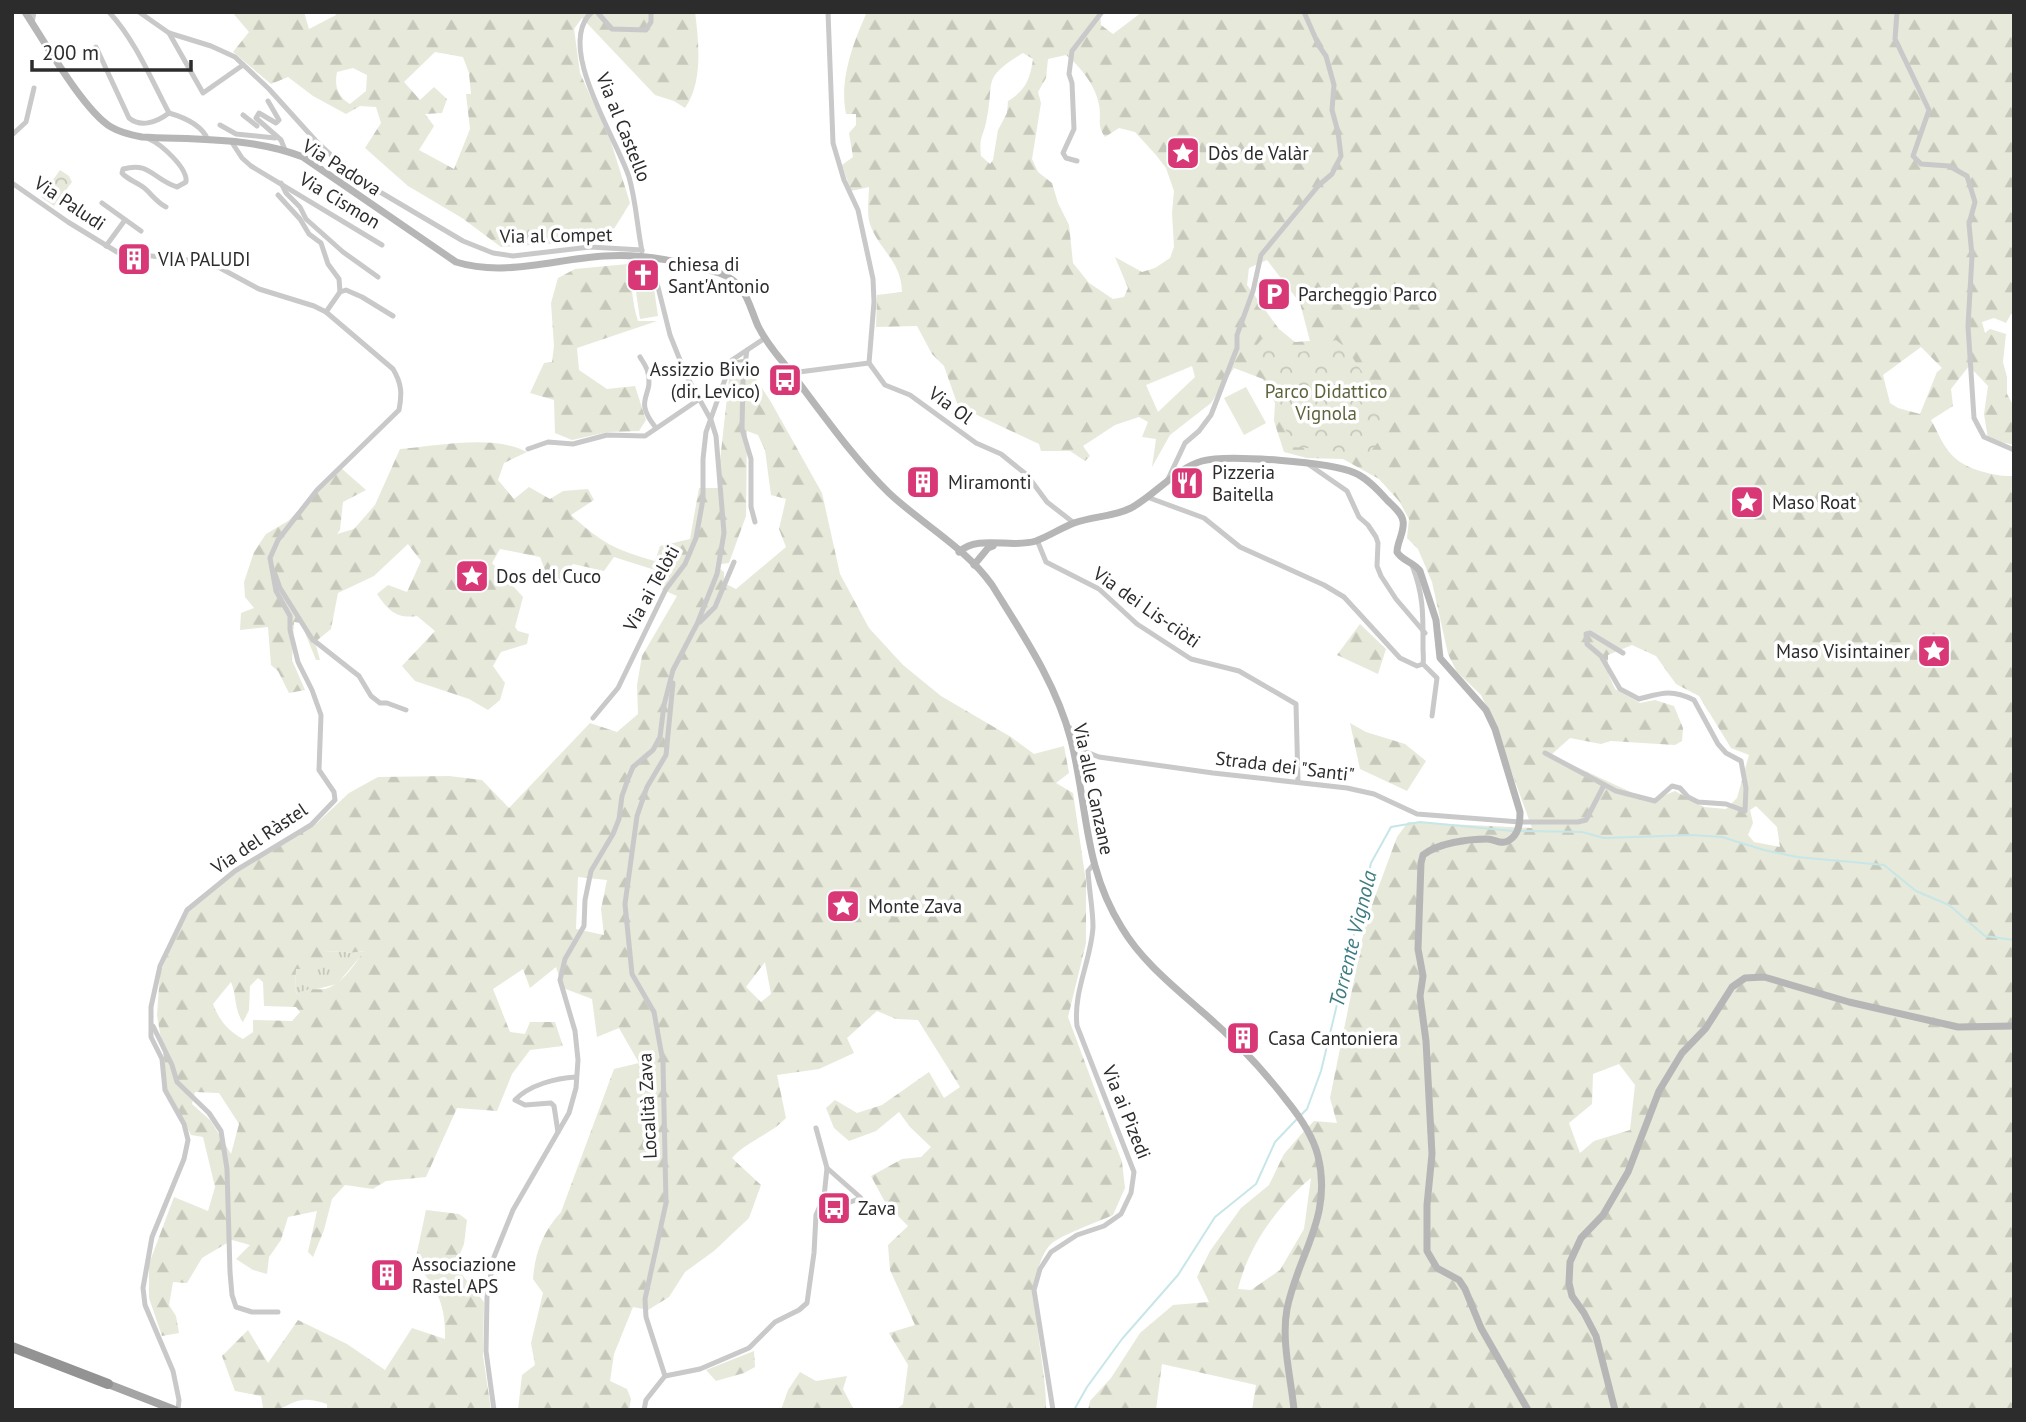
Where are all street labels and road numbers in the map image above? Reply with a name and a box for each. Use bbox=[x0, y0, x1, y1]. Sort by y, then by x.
street label: Via al Castello bbox=[591, 68, 657, 185]
street label: Via Padova bbox=[297, 133, 386, 201]
street label: Via Cismon bbox=[294, 166, 385, 234]
street label: Via Paludi bbox=[29, 170, 110, 236]
street label: Via al Compet bbox=[498, 222, 613, 248]
street label: Via Ol bbox=[923, 380, 978, 429]
street label: Via ai Telòti bbox=[617, 541, 684, 636]
street label: Via dei Lis-ciòti bbox=[1088, 561, 1205, 653]
street label: Via alle Canzane bbox=[1068, 720, 1120, 857]
street label: Strada dei "Santi" bbox=[1214, 746, 1356, 786]
street label: Via del Ràstel bbox=[206, 797, 312, 880]
street label: Località Zava bbox=[632, 1052, 662, 1160]
street label: Via ai Pizedi bbox=[1097, 1061, 1157, 1162]

